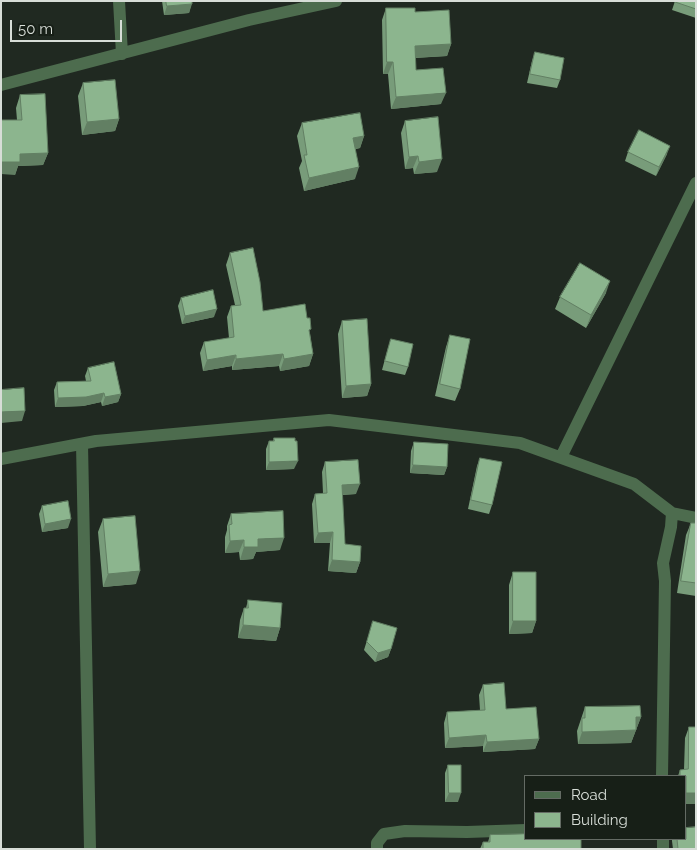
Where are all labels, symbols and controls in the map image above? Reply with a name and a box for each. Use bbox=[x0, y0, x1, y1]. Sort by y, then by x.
scale bar bbox=[12, 10, 125, 42]
text: 50 m bbox=[18, 20, 53, 38]
legend bbox=[524, 775, 687, 840]
text: Road bbox=[571, 786, 607, 804]
text: Building bbox=[571, 811, 628, 829]

